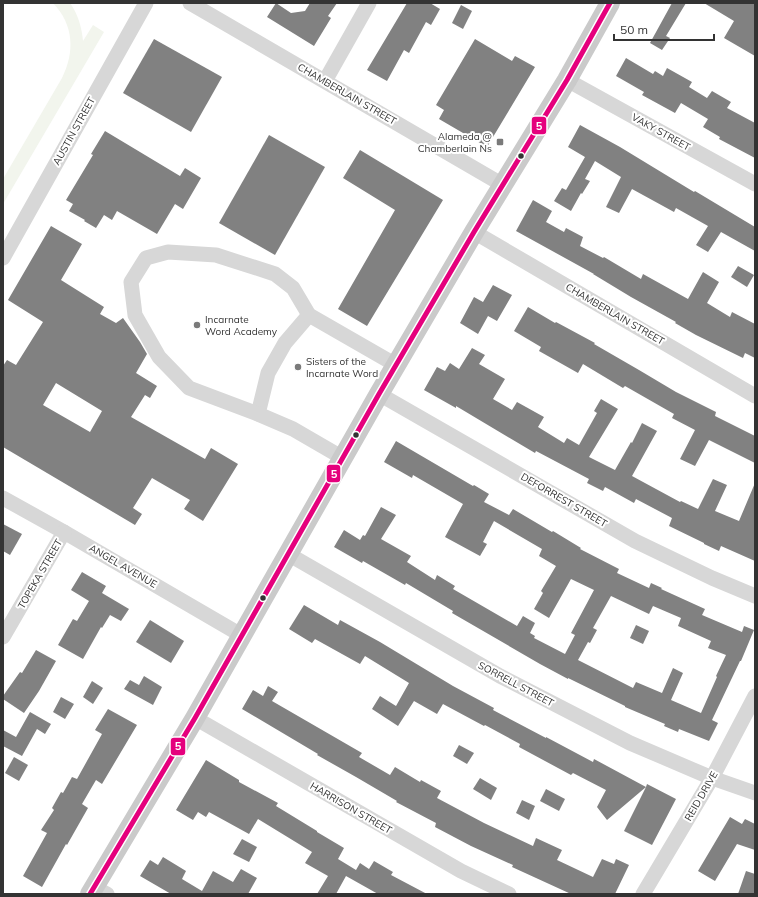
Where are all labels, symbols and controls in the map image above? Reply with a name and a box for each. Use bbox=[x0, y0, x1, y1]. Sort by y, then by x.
scale bar bbox=[614, 16, 714, 42]
text: 50 m bbox=[620, 22, 648, 37]
street label: CHAMBERLAIN STREET bbox=[295, 60, 399, 128]
street label: AUSTIN STREET bbox=[50, 95, 98, 167]
street label: VAKY STREET bbox=[629, 111, 693, 153]
line badge: 5 bbox=[531, 116, 547, 135]
text: 5 bbox=[536, 119, 543, 133]
place label: Alameda @ Chamberlain Ns bbox=[418, 130, 492, 155]
marker: Alameda @ Chamberlain Ns bbox=[495, 137, 505, 147]
unlabelled marker bbox=[516, 151, 526, 161]
street label: CHAMBERLAIN STREET bbox=[563, 280, 667, 348]
place label: Incarnate Word Academy bbox=[205, 313, 278, 338]
marker: Incarnate Word Academy bbox=[192, 320, 202, 330]
place label: Sisters of the Incarnate Word bbox=[306, 355, 378, 380]
marker: Sisters of the Incarnate Word bbox=[293, 362, 303, 372]
unlabelled marker bbox=[351, 430, 361, 440]
line badge: 5 bbox=[326, 464, 341, 483]
text: 5 bbox=[331, 467, 338, 481]
street label: DEFORREST STREET bbox=[518, 470, 610, 530]
street label: TOPEKA STREET bbox=[15, 537, 65, 611]
street label: ANGEL AVENUE bbox=[87, 541, 159, 591]
unlabelled marker bbox=[258, 593, 268, 603]
street label: SORRELL STREET bbox=[476, 659, 556, 709]
line badge: 5 bbox=[170, 737, 186, 756]
text: 5 bbox=[175, 739, 182, 753]
street label: REID DRIVE bbox=[682, 769, 721, 823]
street label: HARRISON STREET bbox=[308, 779, 394, 837]

